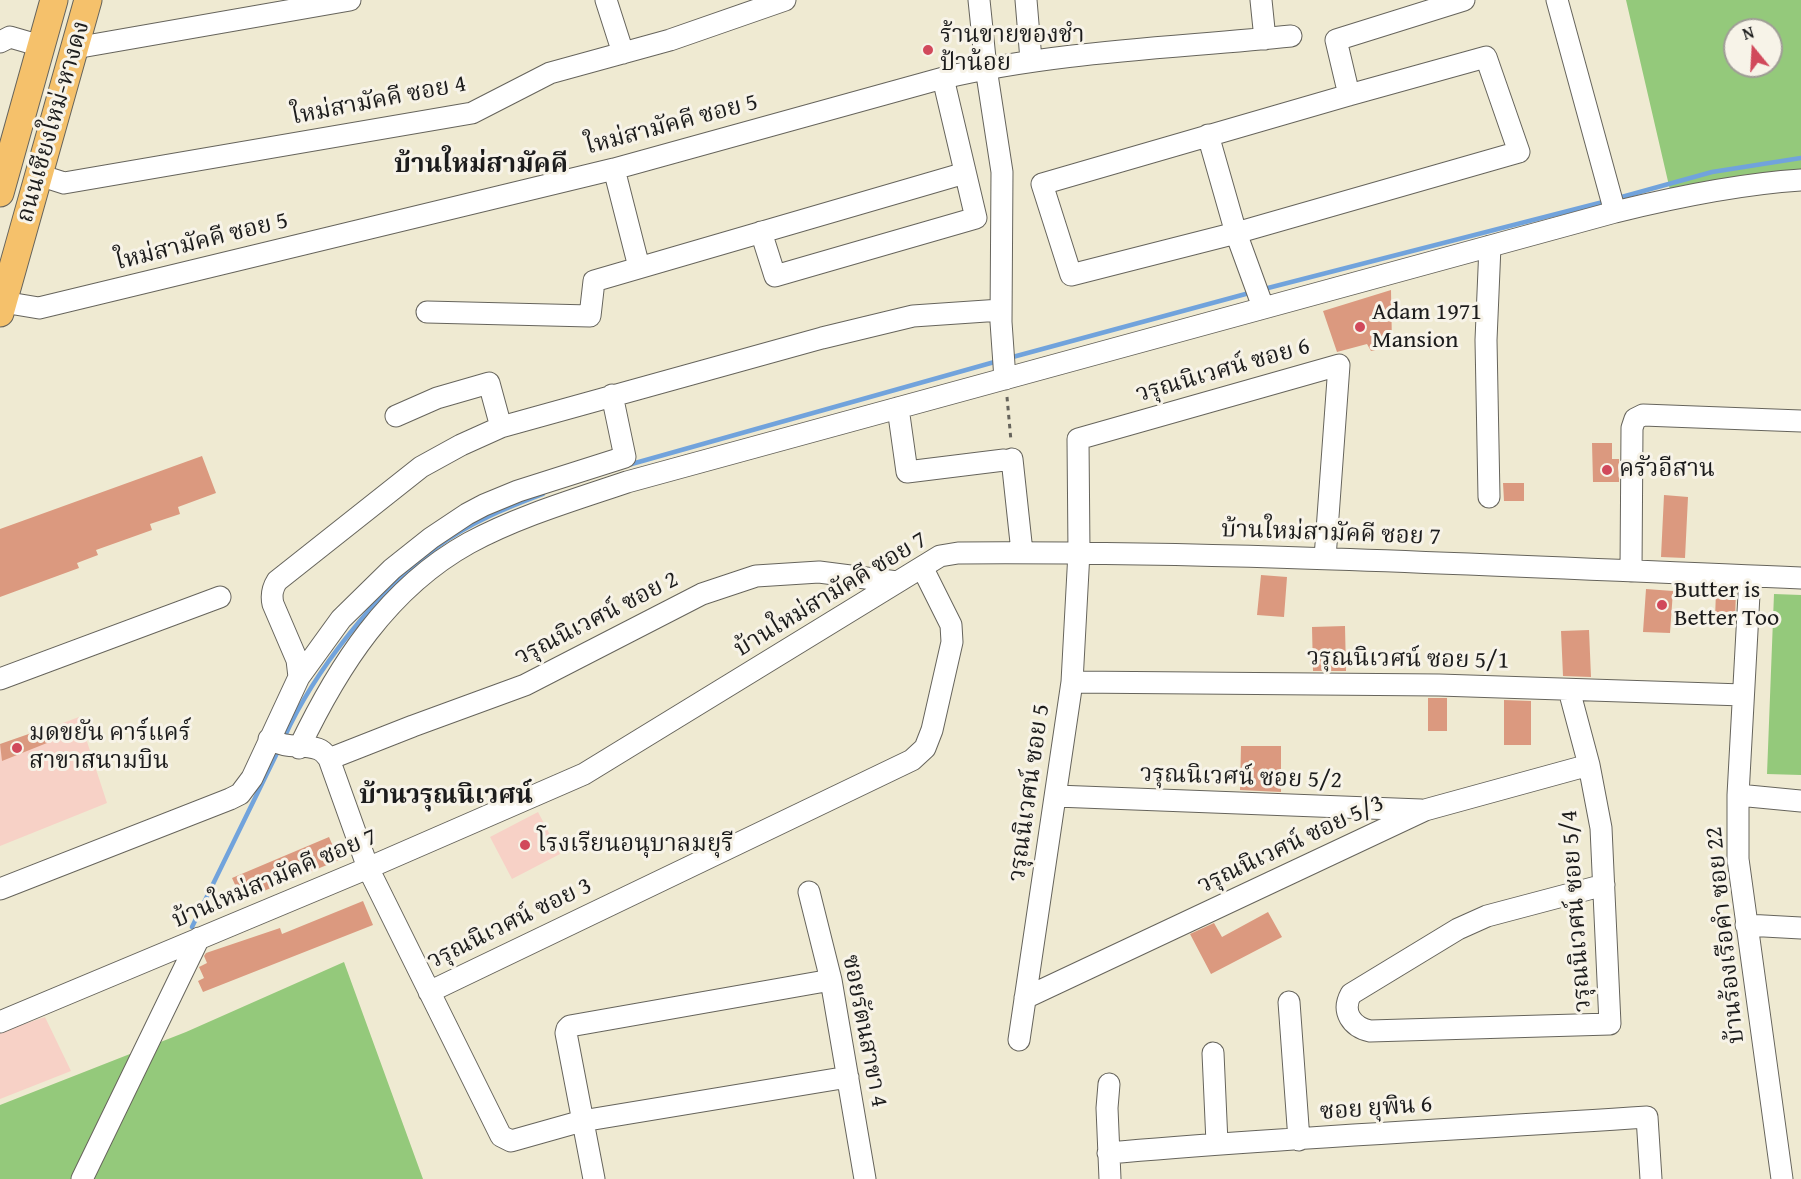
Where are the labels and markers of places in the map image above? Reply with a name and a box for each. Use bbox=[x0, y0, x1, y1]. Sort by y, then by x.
place label: ร้านขายของชำ ป้าน้อย bbox=[940, 22, 1085, 78]
marker: ร้านขายของชำ ป้าน้อย bbox=[921, 43, 935, 57]
place label: Adam 1971 Mansion bbox=[1372, 299, 1482, 355]
marker: Adam 1971 Mansion bbox=[1353, 320, 1367, 334]
place label: ครัวอีสาน bbox=[1619, 456, 1715, 484]
marker: ครัวอีสาน bbox=[1600, 463, 1614, 477]
place label: Butter is Better Too bbox=[1674, 577, 1779, 633]
marker: Butter is Better Too bbox=[1655, 598, 1669, 612]
place label: มดขยัน คาร์แคร์ สาขาสนามบิน bbox=[29, 720, 191, 776]
marker: มดขยัน คาร์แคร์ สาขาสนามบิน bbox=[10, 741, 24, 755]
place label: โรงเรียนอนุบาลมยุรี bbox=[537, 831, 733, 859]
marker: โรงเรียนอนุบาลมยุรี bbox=[518, 838, 532, 852]

